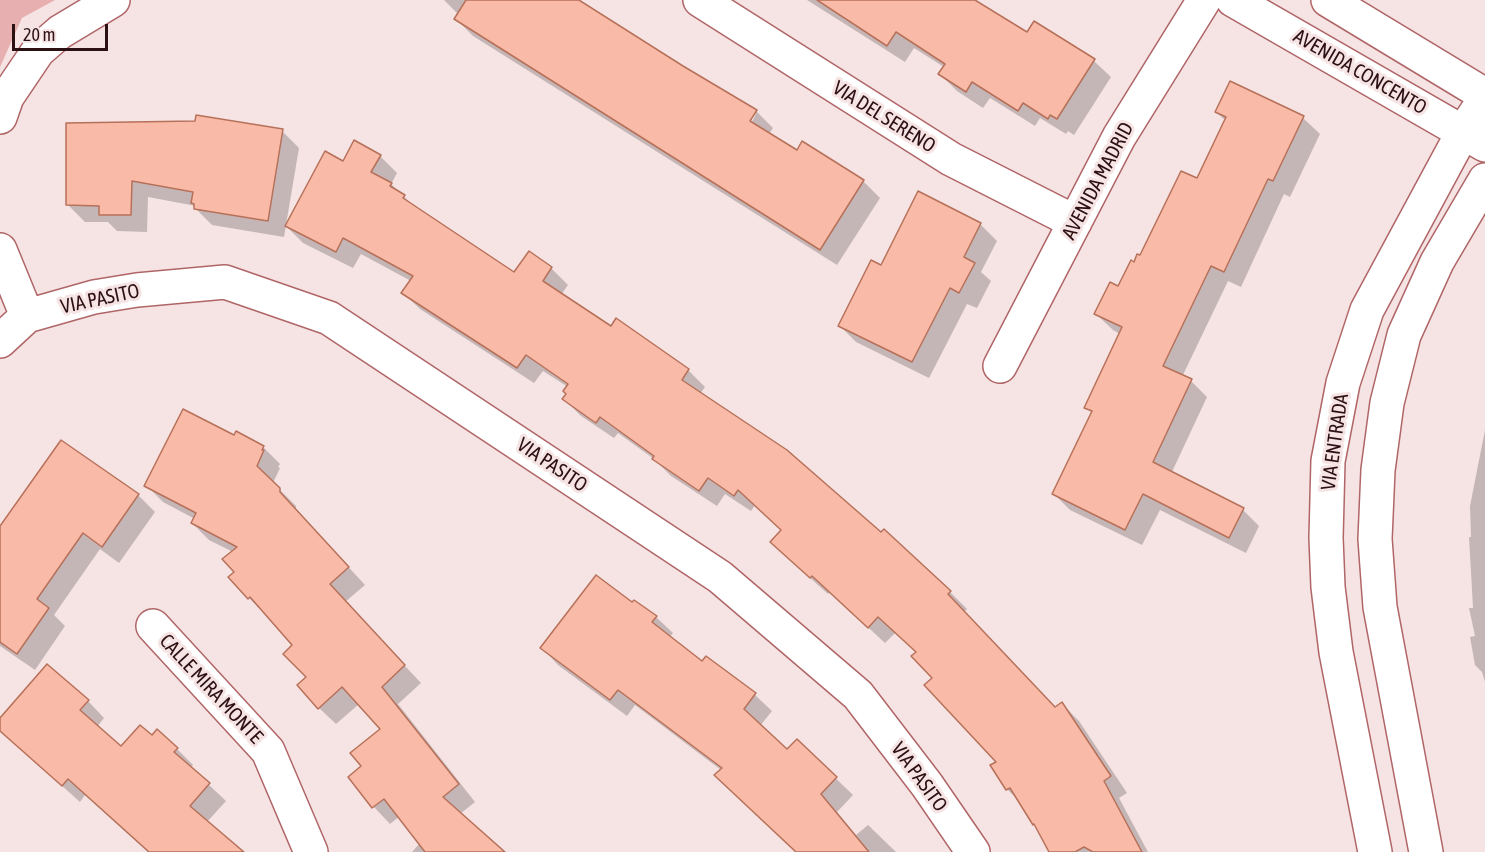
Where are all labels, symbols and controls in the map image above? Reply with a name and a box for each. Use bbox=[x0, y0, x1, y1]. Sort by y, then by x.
scale bar bbox=[15, 12, 111, 50]
text: 20 m bbox=[23, 24, 55, 45]
street label: AVENIDA CONCENTO bbox=[1289, 24, 1431, 120]
street label: VIA DEL SERENO bbox=[828, 76, 940, 158]
street label: AVENIDA MADRID bbox=[1057, 118, 1139, 244]
street label: VIA PASITO bbox=[58, 279, 142, 319]
street label: VIA ENTRADA bbox=[1316, 392, 1354, 492]
street label: VIA PASITO bbox=[512, 433, 592, 497]
street label: CALLE MIRA MONTE bbox=[154, 629, 268, 749]
street label: VIA PASITO bbox=[886, 738, 952, 816]

